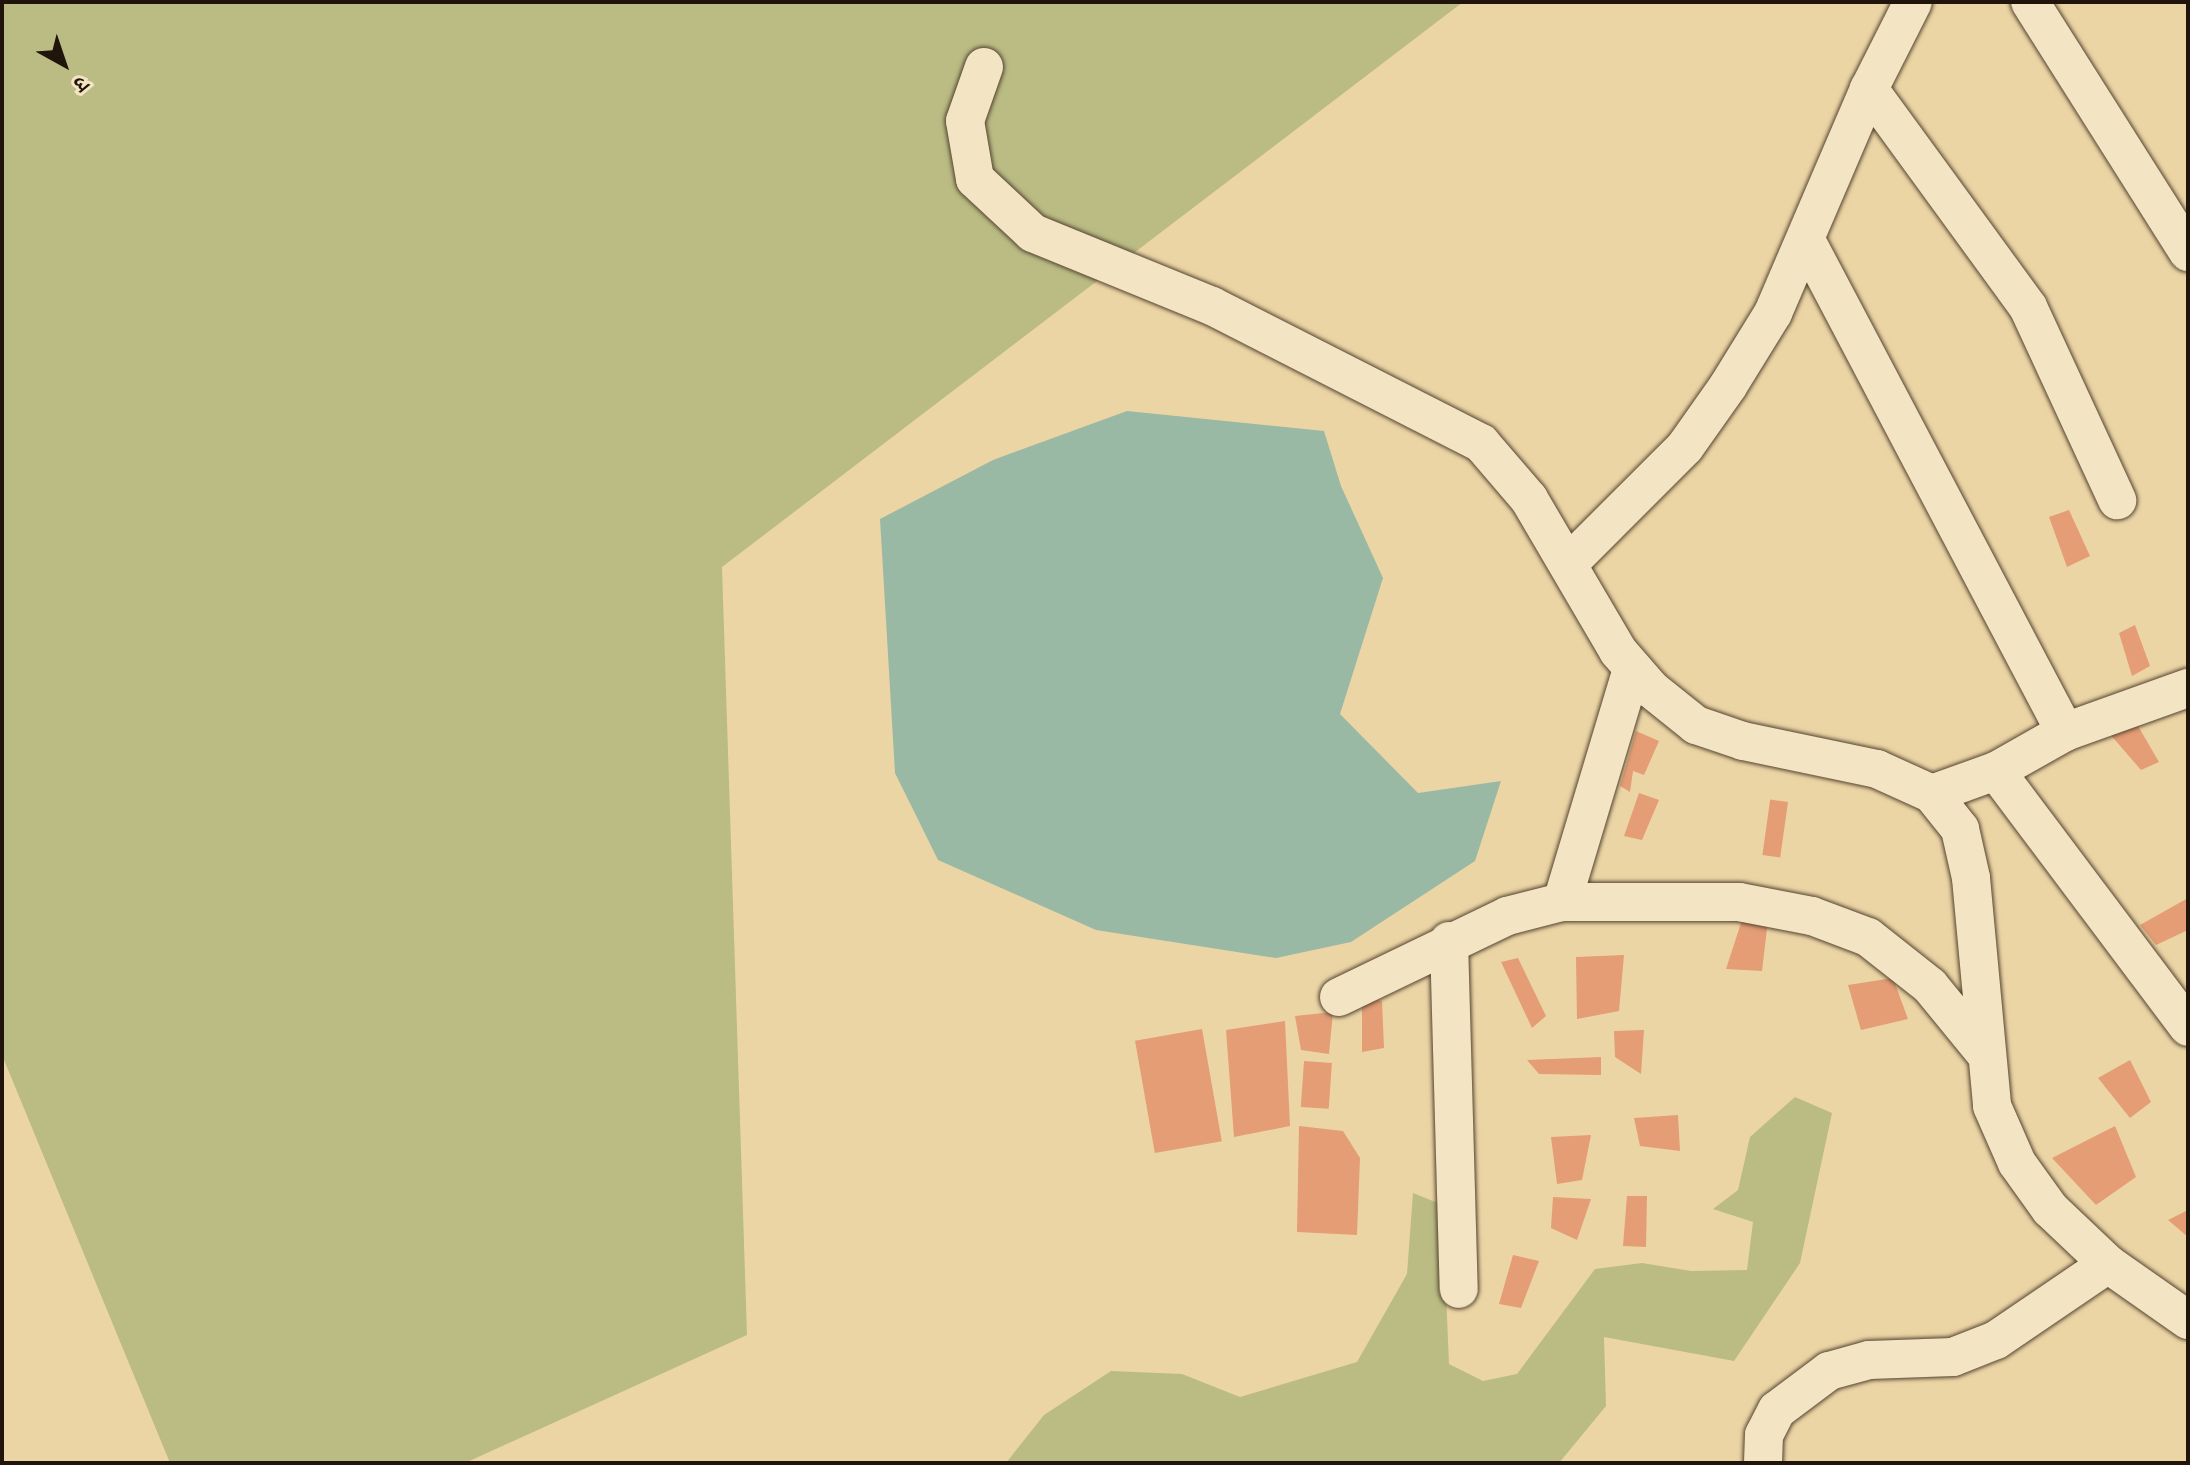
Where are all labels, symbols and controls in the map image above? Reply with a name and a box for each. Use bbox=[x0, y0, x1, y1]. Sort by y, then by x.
north arrow bbox=[24, 24, 104, 104]
text: उ bbox=[66, 67, 94, 98]

